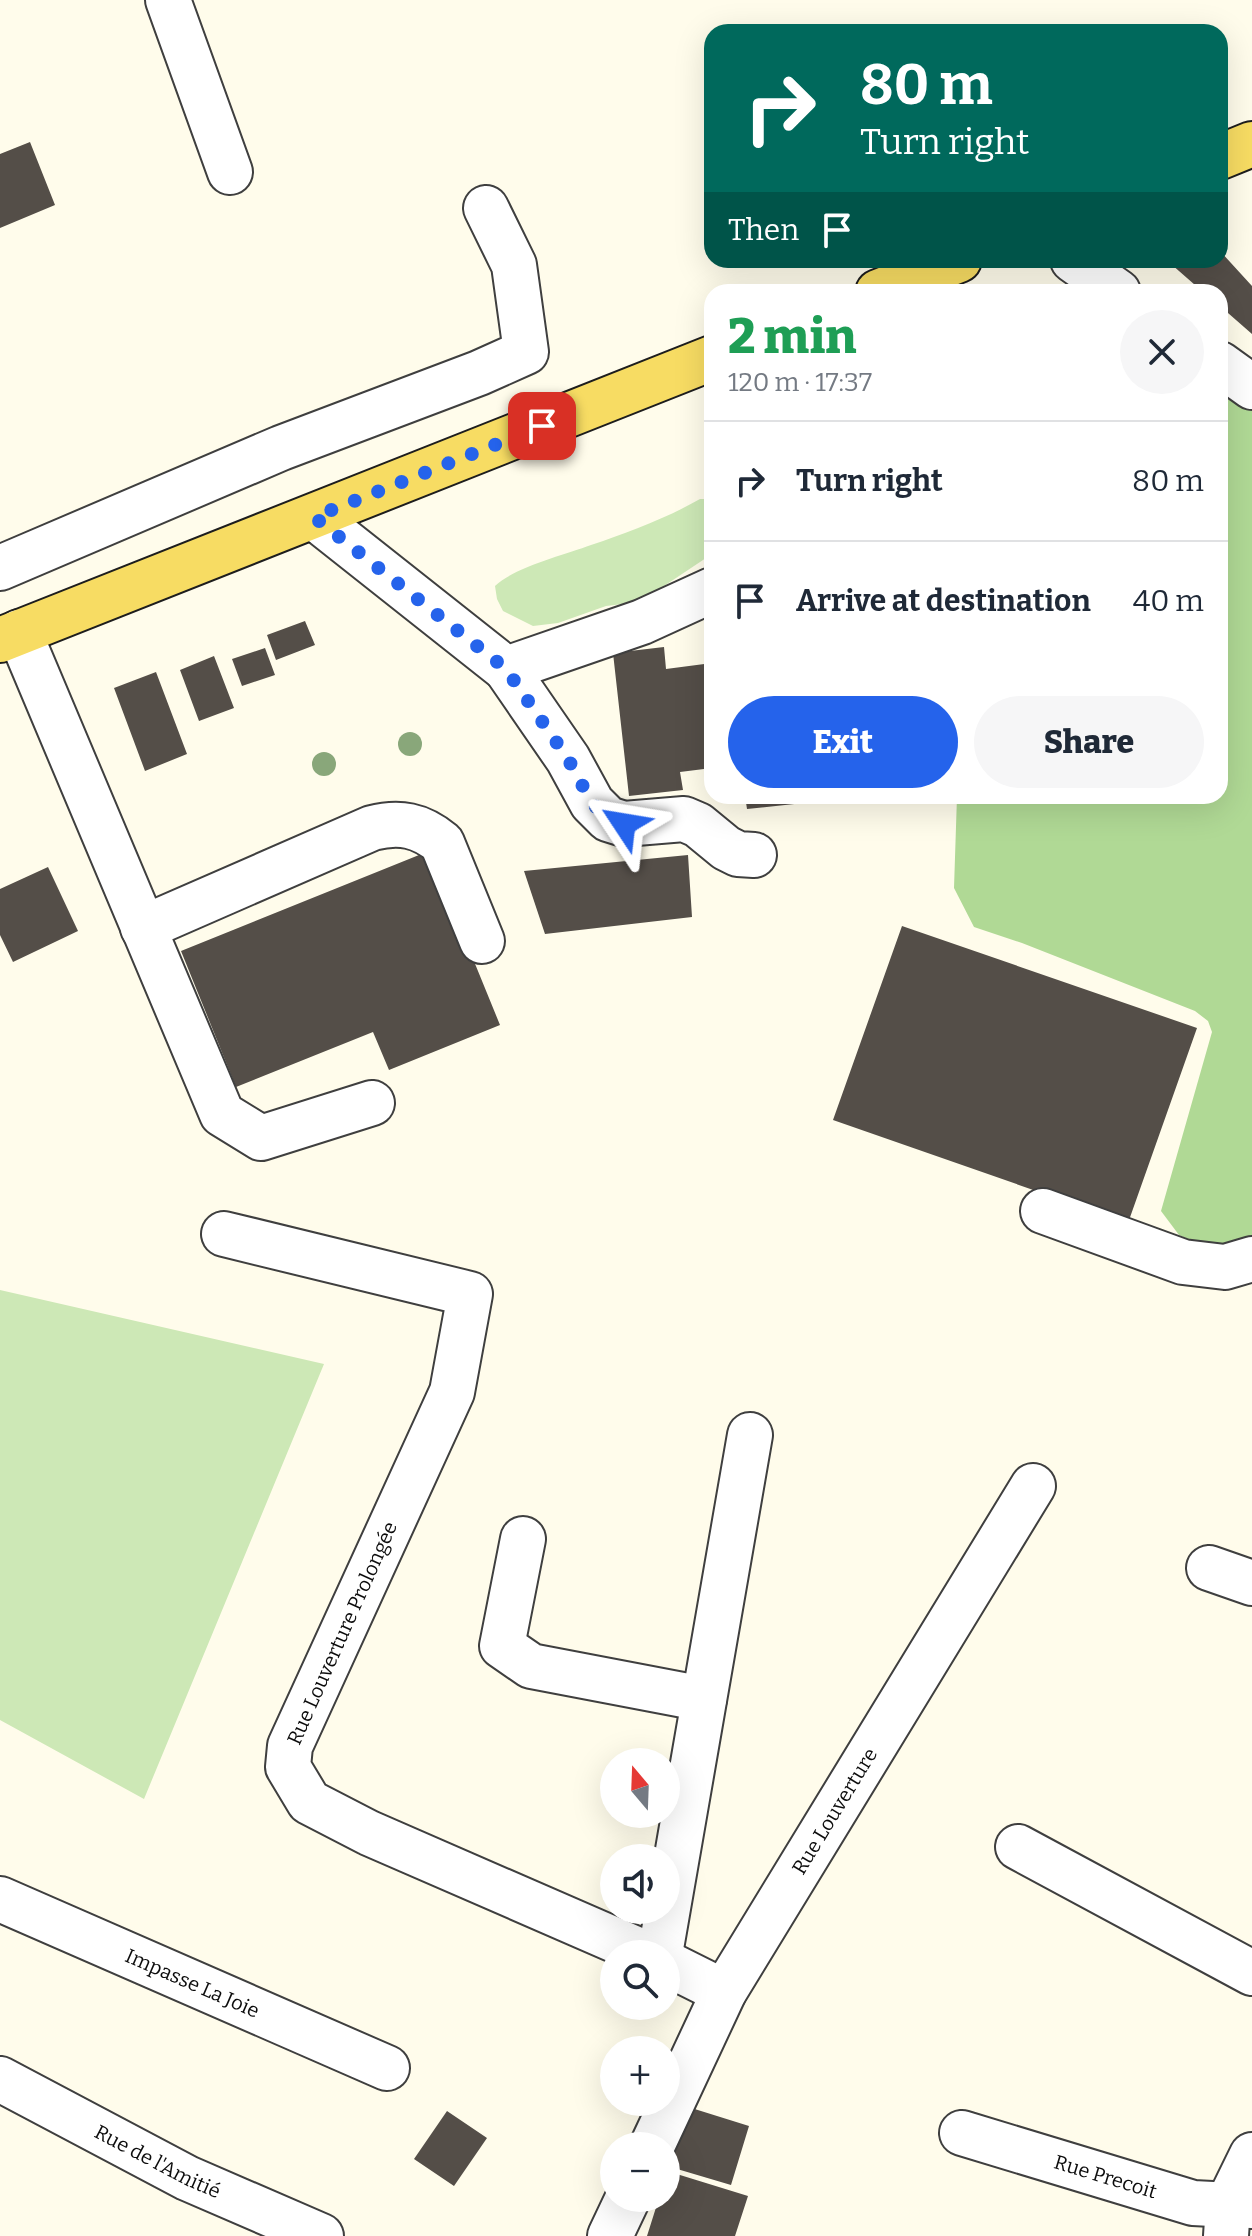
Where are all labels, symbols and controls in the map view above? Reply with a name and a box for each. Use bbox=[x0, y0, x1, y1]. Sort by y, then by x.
text: 80 m bbox=[860, 52, 993, 119]
icon: right bbox=[728, 56, 832, 160]
text: Turn right bbox=[860, 120, 1029, 164]
icon: arrive bbox=[815, 208, 859, 252]
text: Then bbox=[728, 212, 799, 248]
text: 2 min bbox=[728, 308, 856, 366]
button: close bbox=[1120, 310, 1204, 394]
text: 120 m · 17:37 bbox=[728, 367, 872, 398]
pin bbox=[508, 392, 576, 460]
icon: arrive bbox=[520, 404, 564, 448]
icon: right bbox=[728, 459, 772, 503]
text: Turn right bbox=[796, 463, 943, 499]
text: 80 m bbox=[1132, 463, 1204, 499]
icon: arrive bbox=[728, 579, 772, 623]
text: Arrive at destination bbox=[796, 583, 1091, 619]
text: 40 m bbox=[1133, 583, 1204, 619]
button: Exit bbox=[728, 696, 958, 788]
button: Share bbox=[974, 696, 1204, 788]
position arrow bbox=[582, 782, 666, 866]
street label: Rue Louverture Prolongée bbox=[282, 1518, 402, 1748]
street label: Rue Louverture bbox=[787, 1744, 882, 1879]
north arrow bbox=[600, 1748, 680, 1828]
map controls bbox=[600, 1748, 680, 2212]
button: sound bbox=[600, 1844, 680, 1924]
button: search bbox=[600, 1940, 680, 2020]
street label: Impasse La Joie bbox=[122, 1943, 263, 2023]
button: + bbox=[600, 2036, 680, 2116]
street label: Rue de l'Amitié bbox=[91, 2119, 224, 2203]
button: − bbox=[600, 2132, 680, 2212]
street label: Rue Precoit bbox=[1051, 2150, 1160, 2203]

